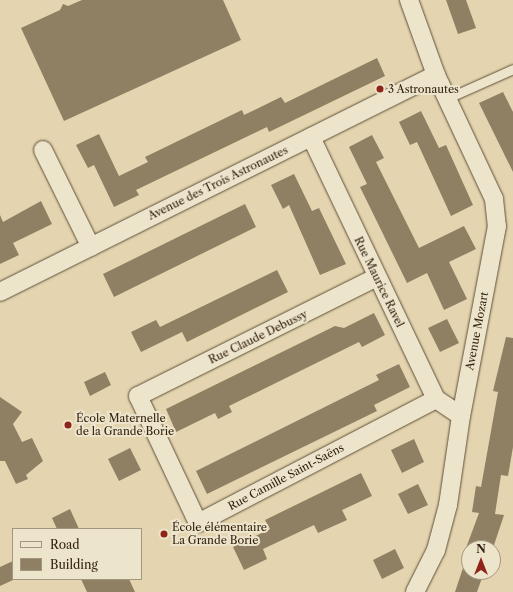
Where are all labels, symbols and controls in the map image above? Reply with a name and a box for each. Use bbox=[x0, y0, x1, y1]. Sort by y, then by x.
place label: 3 Astronautes bbox=[388, 82, 459, 96]
marker: 3 Astronautes bbox=[375, 84, 385, 94]
street label: Avenue des Trois Astronautes bbox=[146, 143, 290, 223]
street label: Rue Maurice Ravel bbox=[351, 235, 407, 329]
street label: Avenue Mozart bbox=[463, 291, 491, 371]
street label: Rue Claude Debussy bbox=[207, 307, 309, 367]
place label: École Maternelle de la Grande Borie bbox=[76, 412, 174, 438]
marker: École Maternelle de la Grande Borie bbox=[63, 420, 73, 430]
street label: Rue Camille Saint-Saëns bbox=[226, 441, 346, 513]
place label: École élémentaire La Grande Borie bbox=[172, 521, 267, 547]
legend bbox=[12, 528, 142, 580]
marker: École élémentaire La Grande Borie bbox=[159, 529, 169, 539]
text: Road bbox=[50, 537, 80, 552]
north arrow bbox=[461, 540, 501, 580]
text: N bbox=[476, 542, 486, 556]
text: Building bbox=[50, 557, 98, 572]

